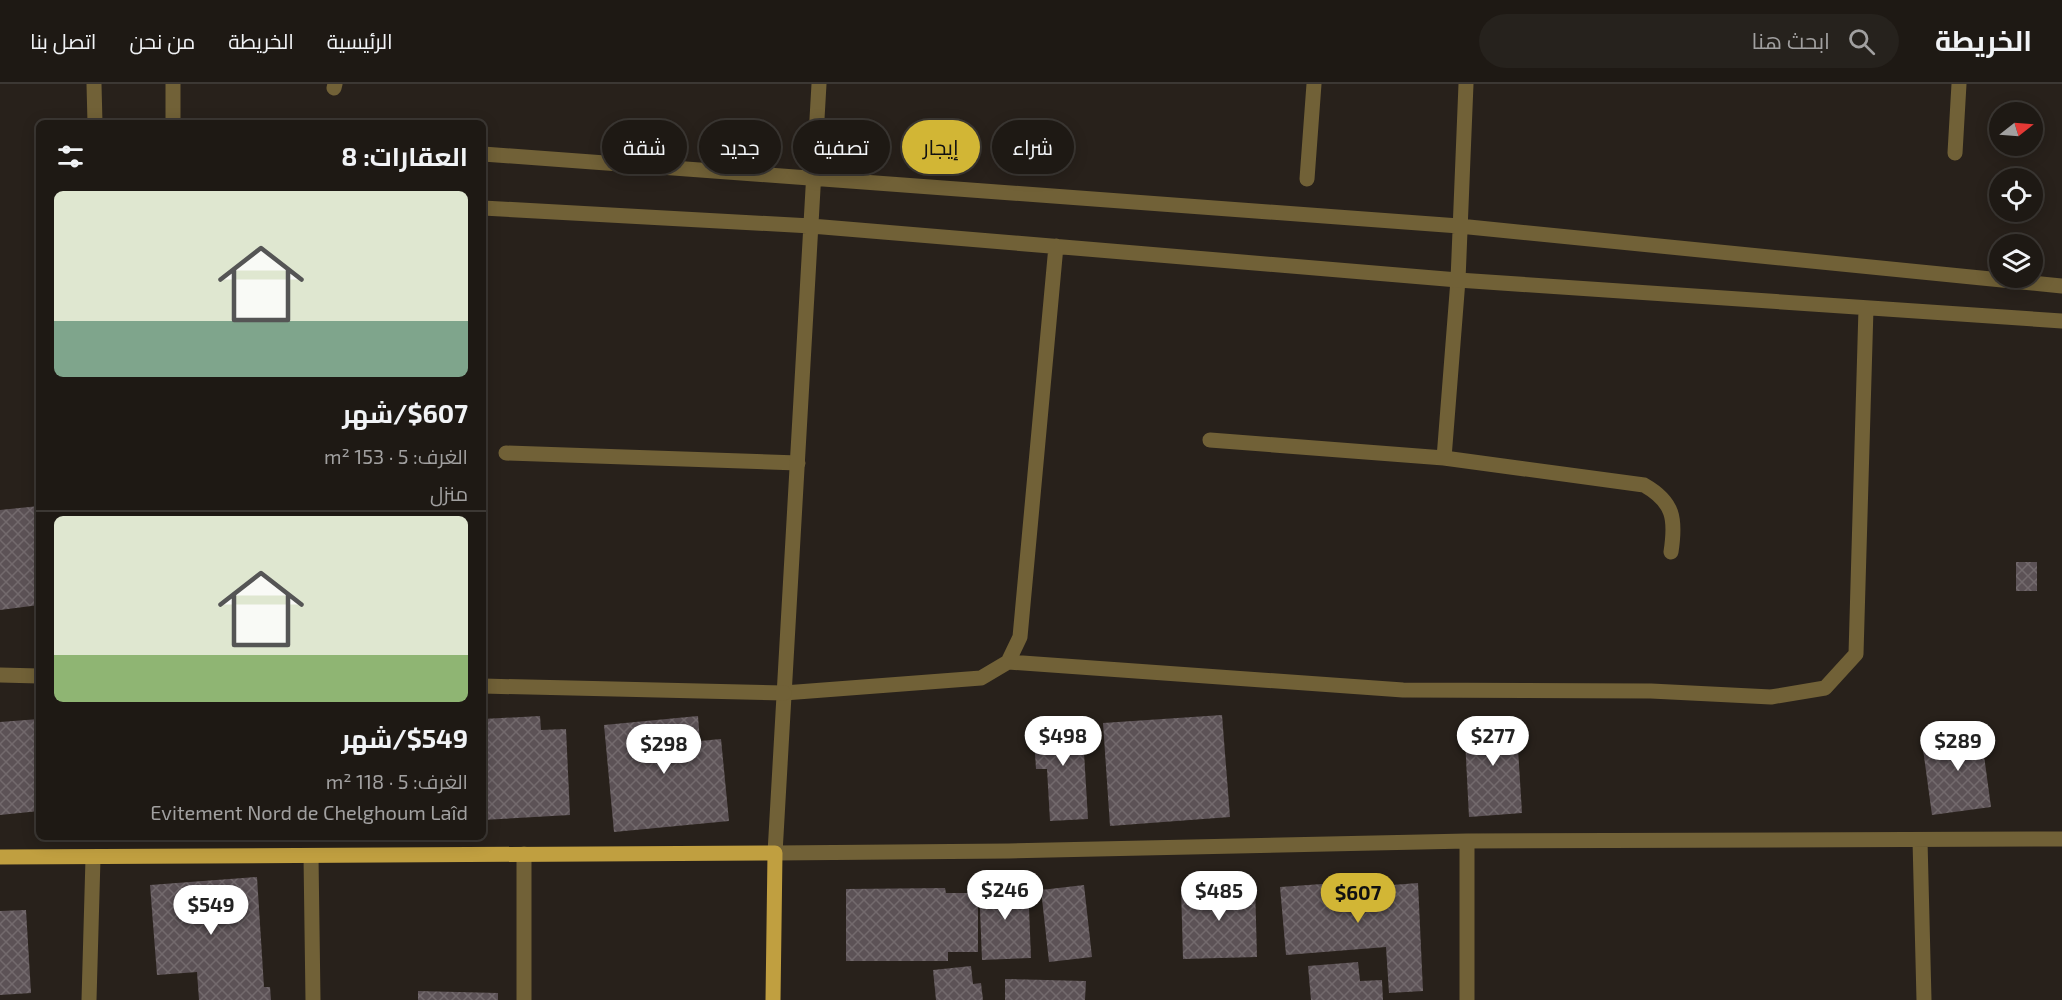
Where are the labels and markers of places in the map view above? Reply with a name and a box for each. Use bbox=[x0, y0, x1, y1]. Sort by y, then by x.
pin: $498 bbox=[1027, 716, 1099, 767]
pin: $277 bbox=[1457, 716, 1529, 767]
pin: $289 bbox=[1922, 721, 1994, 772]
pin: $298 bbox=[628, 724, 700, 775]
pin: $246 bbox=[969, 870, 1041, 921]
pin: $485 bbox=[1183, 871, 1255, 922]
pin: $607 bbox=[1322, 873, 1394, 924]
pin: $549 bbox=[175, 885, 247, 936]

